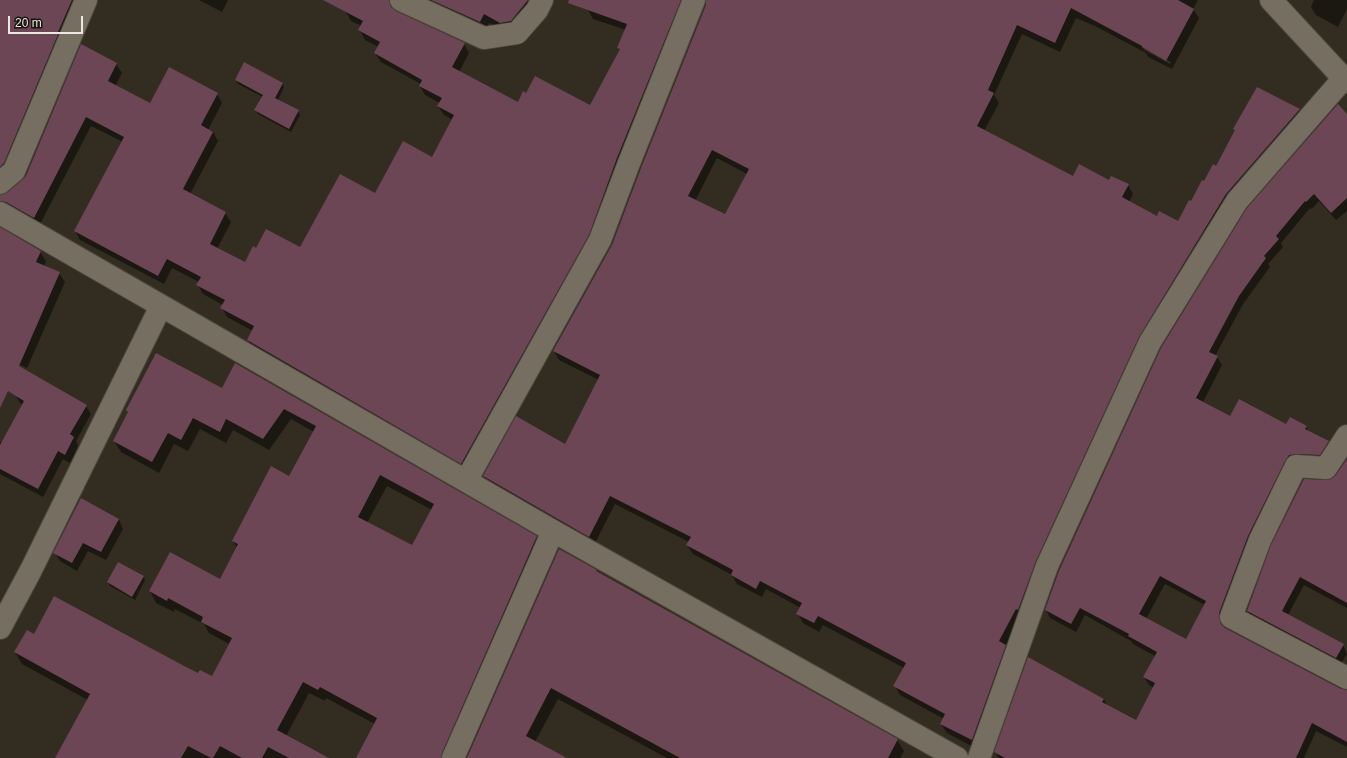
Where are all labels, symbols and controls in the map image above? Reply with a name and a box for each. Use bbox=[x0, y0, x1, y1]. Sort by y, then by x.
scale bar bbox=[10, 8, 85, 34]
text: 20 m bbox=[15, 16, 42, 30]

